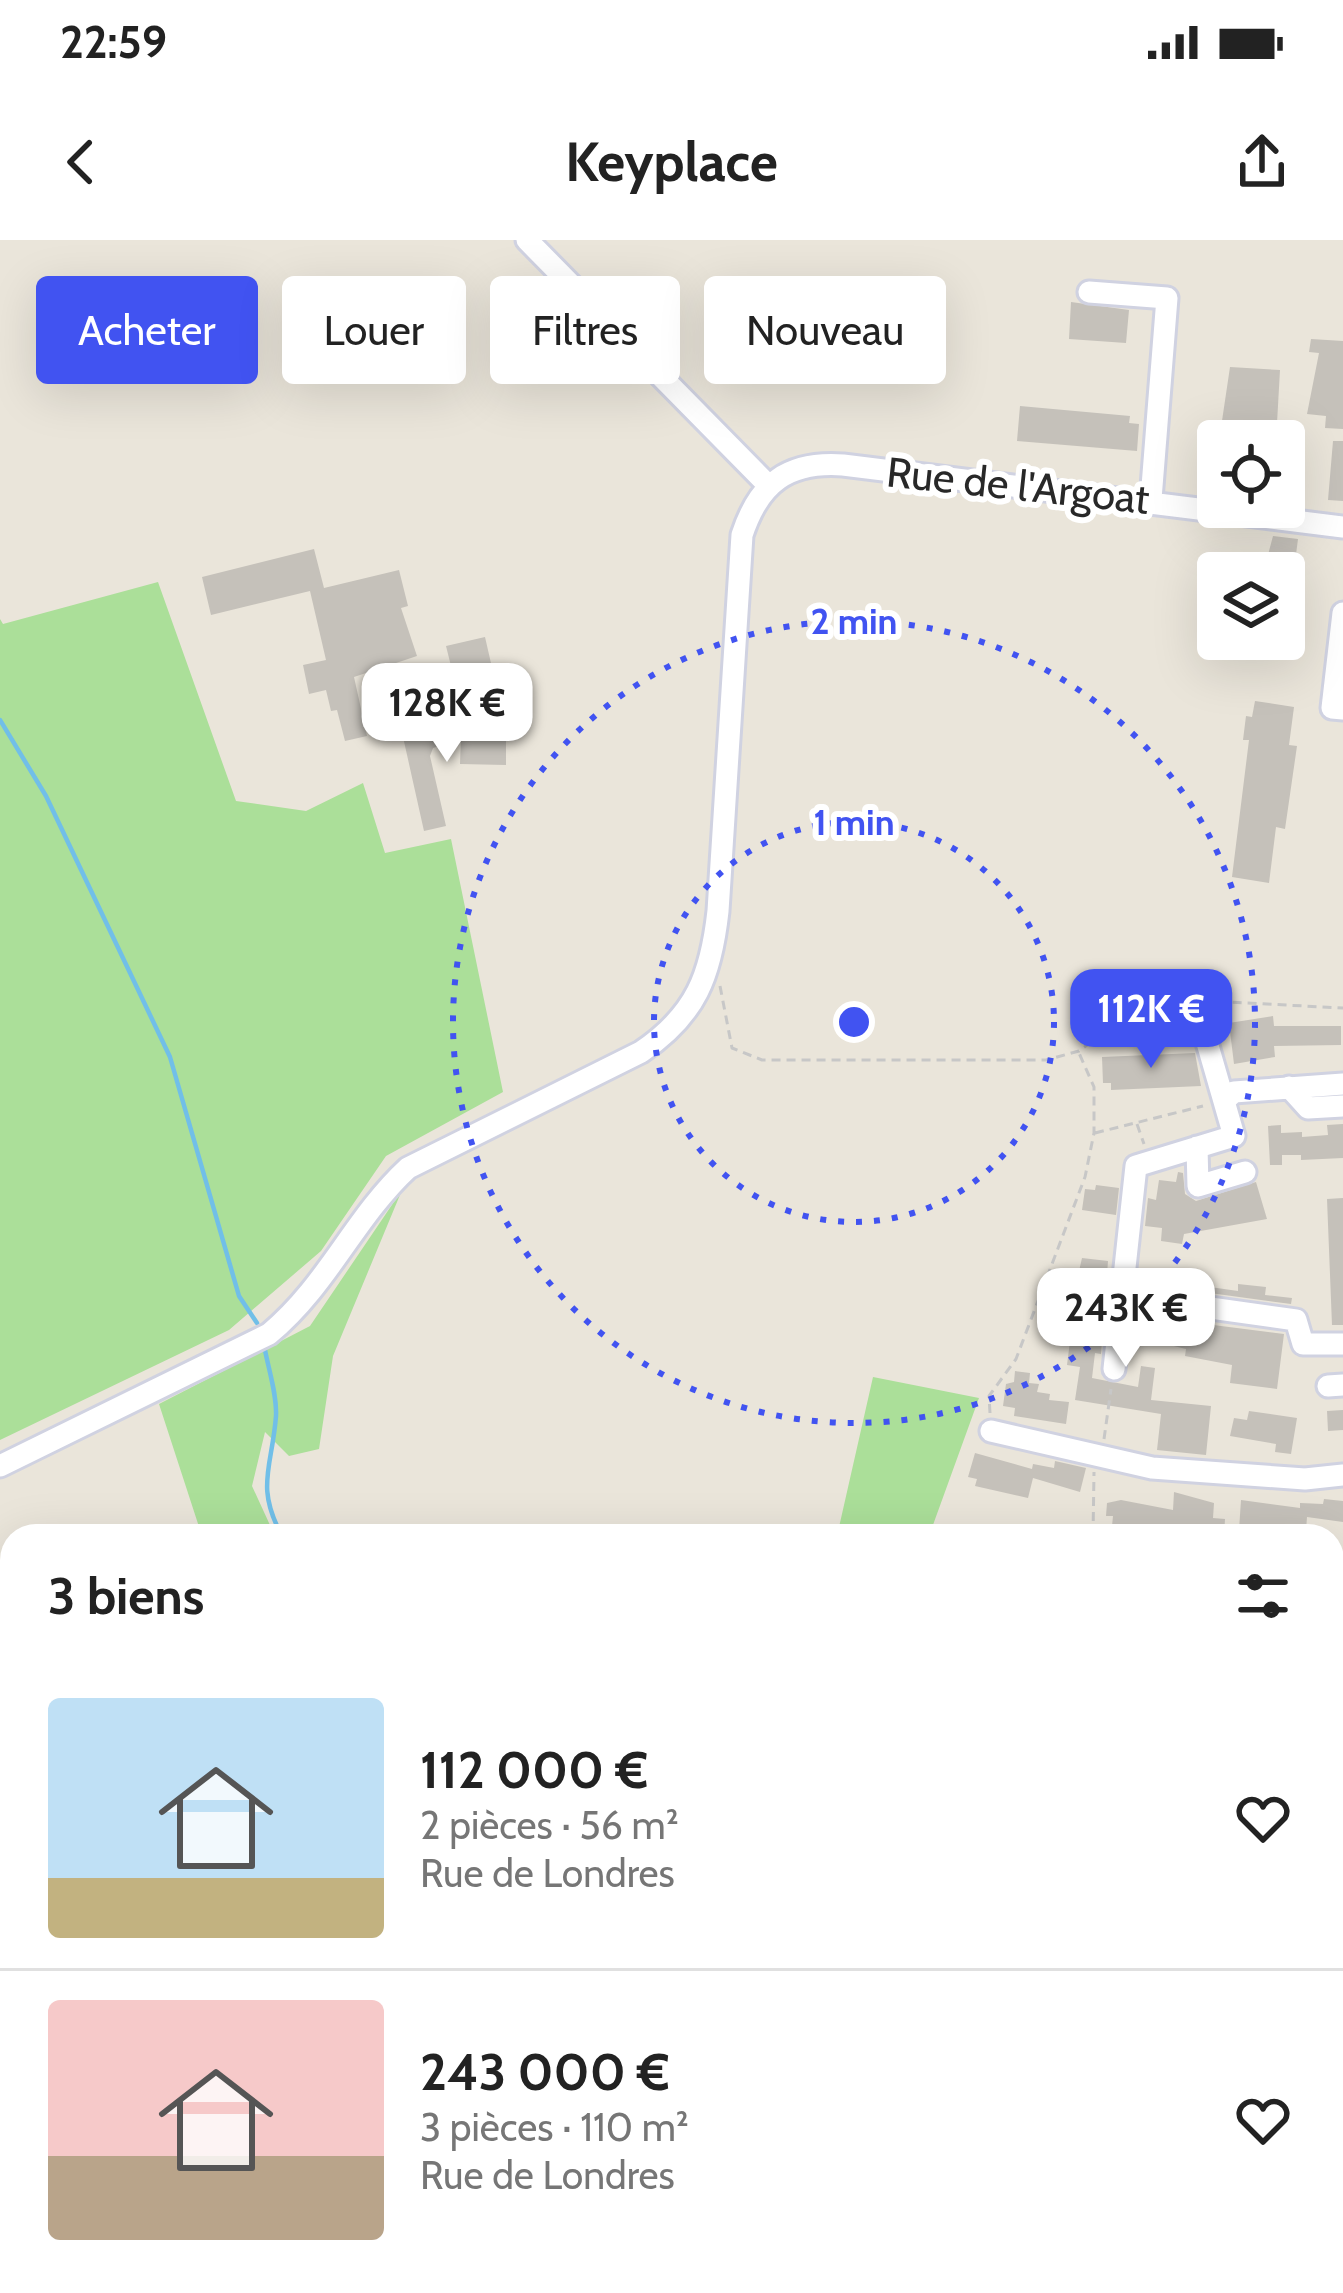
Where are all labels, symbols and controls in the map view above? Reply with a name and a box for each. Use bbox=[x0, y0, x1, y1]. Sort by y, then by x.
text: 22:59 bbox=[60, 15, 167, 69]
icon: back bbox=[48, 129, 114, 195]
text: Keyplace bbox=[565, 129, 778, 195]
icon: share bbox=[1229, 129, 1295, 195]
chip: Acheter bbox=[36, 276, 258, 384]
chip: Louer bbox=[282, 276, 466, 384]
chip: Filtres bbox=[490, 276, 680, 384]
chip: Nouveau bbox=[704, 276, 946, 384]
map controls bbox=[1197, 420, 1305, 660]
button: locate bbox=[1197, 420, 1305, 528]
street label: Rue de l'Argoat bbox=[884, 445, 1152, 525]
button: layers bbox=[1197, 552, 1305, 660]
text: 2 min bbox=[811, 599, 897, 643]
pin: 128K € bbox=[349, 663, 545, 765]
text: 128K € bbox=[389, 678, 505, 726]
text: 1 min bbox=[813, 800, 895, 844]
pin: 112K € bbox=[1053, 969, 1249, 1071]
text: 112K € bbox=[1097, 984, 1205, 1032]
centre of rings bbox=[833, 1001, 875, 1043]
pin: 243K € bbox=[1028, 1268, 1224, 1370]
text: 243K € bbox=[1064, 1283, 1188, 1331]
icon: filters bbox=[1230, 1563, 1296, 1629]
text: 3 biens bbox=[48, 1565, 204, 1627]
text: 112 000 € bbox=[420, 1739, 648, 1801]
icon: home bbox=[144, 1746, 288, 1890]
icon: heart bbox=[1230, 1785, 1296, 1851]
text: 2 pièces · 56 m² bbox=[420, 1801, 679, 1849]
text: Rue de Londres bbox=[420, 1849, 675, 1897]
text: 243 000 € bbox=[420, 2041, 670, 2103]
icon: home bbox=[144, 2048, 288, 2192]
icon: heart bbox=[1230, 2087, 1296, 2153]
text: 3 pièces · 110 m² bbox=[420, 2103, 689, 2151]
text: Rue de Londres bbox=[420, 2151, 675, 2199]

